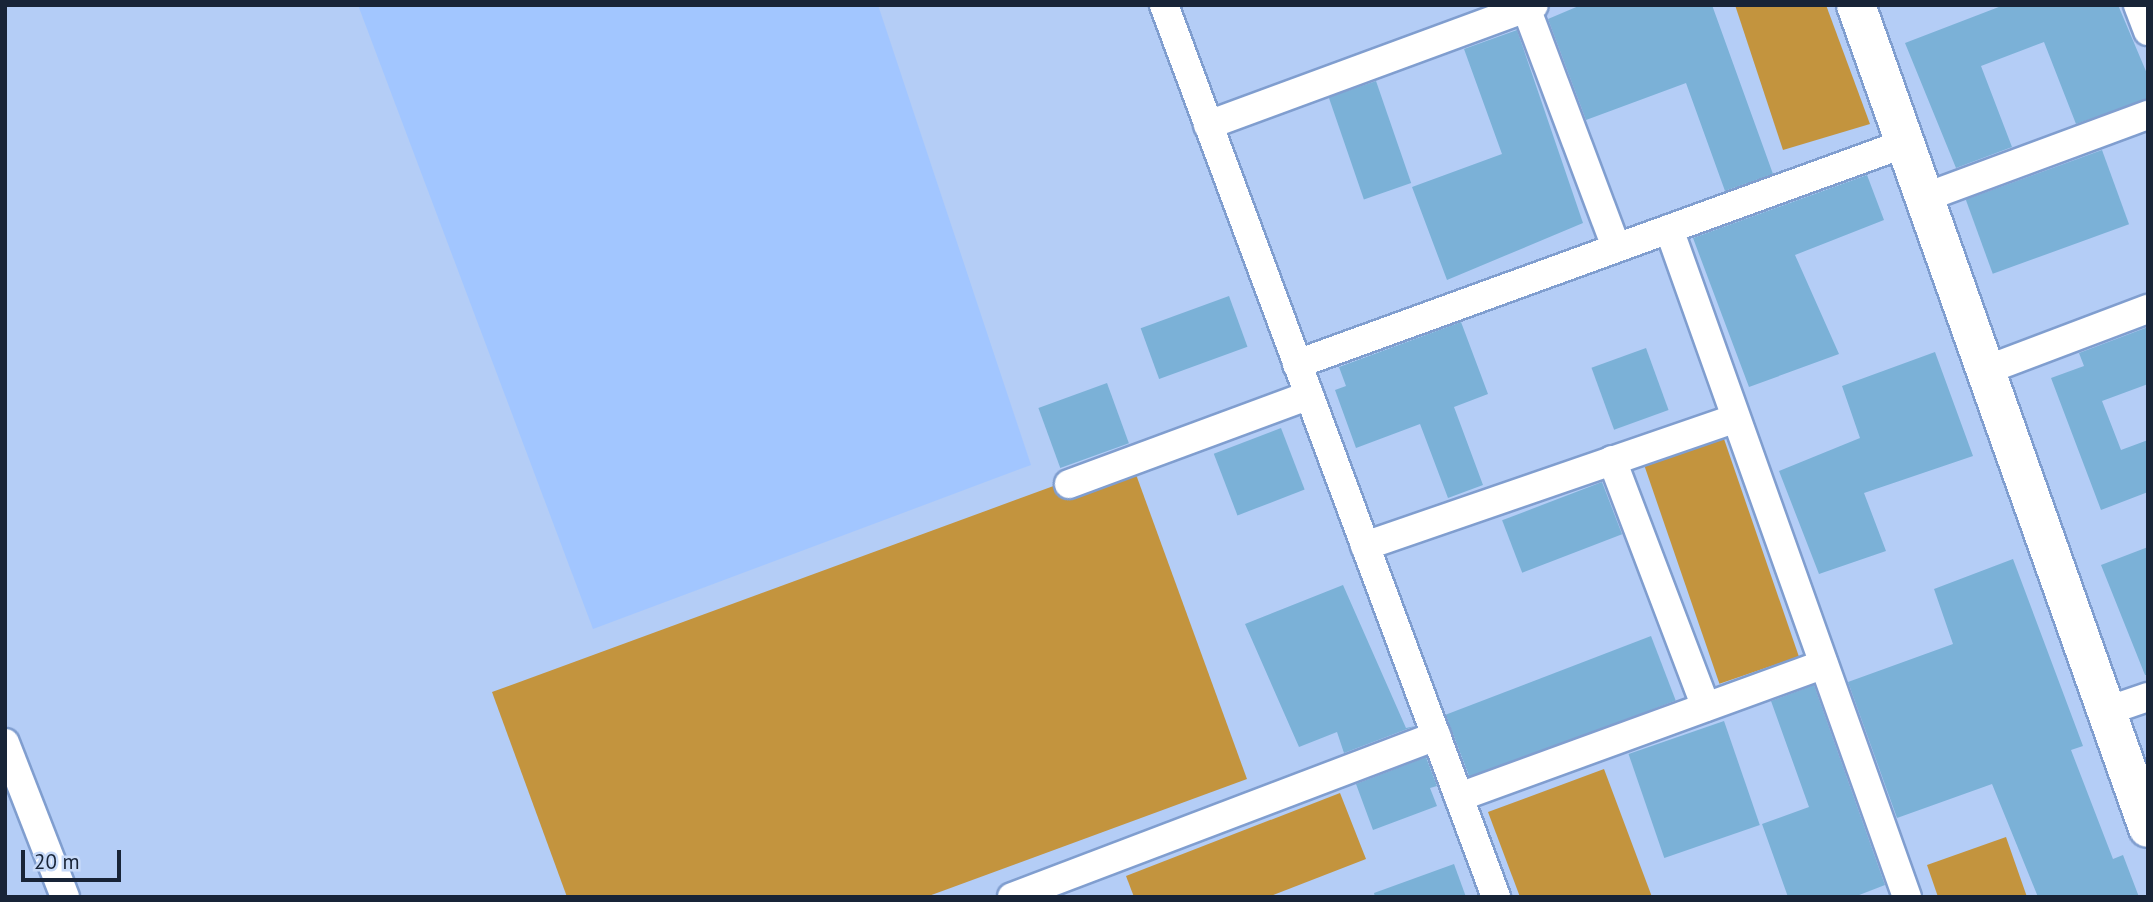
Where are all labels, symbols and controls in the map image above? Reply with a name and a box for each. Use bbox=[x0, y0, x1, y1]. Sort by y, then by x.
scale bar bbox=[24, 836, 124, 880]
text: 20 m bbox=[34, 848, 80, 875]

